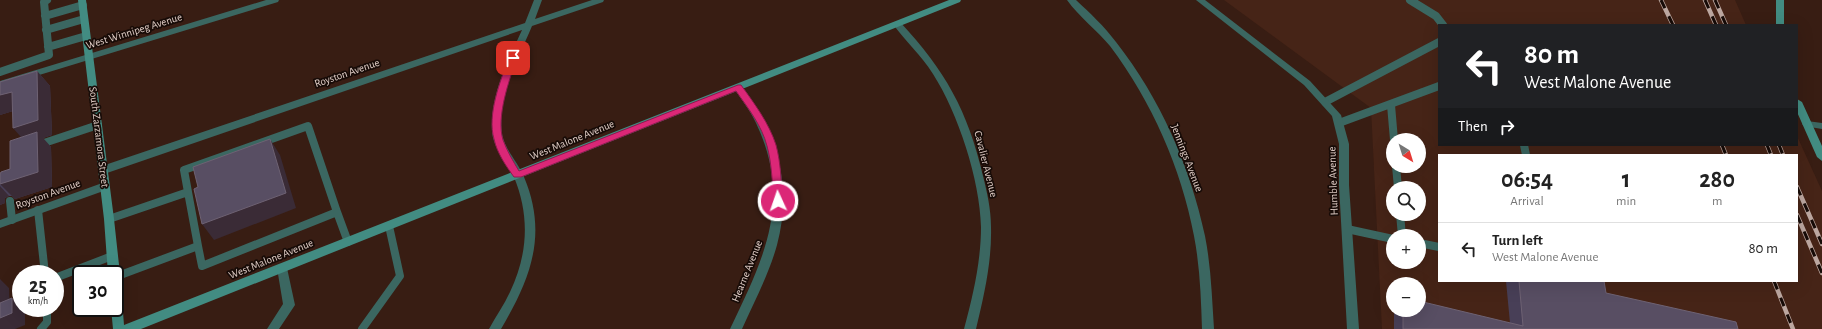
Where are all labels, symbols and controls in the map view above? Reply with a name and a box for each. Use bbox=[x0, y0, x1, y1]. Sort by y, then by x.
street label: West Winnipeg Avenue bbox=[85, 11, 183, 51]
icon: left bbox=[1458, 40, 1510, 92]
pin bbox=[496, 41, 530, 75]
text: 80 m bbox=[1524, 41, 1579, 69]
icon: arrive bbox=[502, 47, 524, 69]
street label: Royston Avenue bbox=[313, 57, 381, 89]
text: West Malone Avenue bbox=[1524, 74, 1671, 92]
street label: South Zarzamora Street bbox=[87, 86, 111, 188]
icon: right bbox=[1496, 116, 1518, 138]
street label: West Malone Avenue bbox=[528, 118, 616, 162]
text: Then bbox=[1458, 119, 1488, 134]
street label: Jennings Avenue bbox=[1169, 123, 1205, 193]
street label: Cavalier Avenue bbox=[972, 130, 1000, 198]
north arrow bbox=[1386, 133, 1426, 173]
map controls bbox=[1386, 133, 1426, 317]
street label: Humble Avenue bbox=[1326, 146, 1340, 216]
text: 06:54 bbox=[1501, 168, 1553, 192]
text: 1 bbox=[1622, 168, 1631, 192]
text: 280 bbox=[1699, 168, 1735, 192]
street label: Royston Avenue bbox=[14, 177, 82, 211]
position arrow bbox=[757, 180, 799, 222]
button: search bbox=[1386, 181, 1426, 221]
text: Arrival bbox=[1510, 195, 1544, 208]
text: min bbox=[1616, 195, 1636, 208]
text: m bbox=[1712, 195, 1722, 208]
button: + bbox=[1386, 229, 1426, 269]
text: Turn left bbox=[1492, 233, 1543, 248]
street label: West Malone Avenue bbox=[227, 237, 315, 281]
icon: left bbox=[1458, 238, 1480, 260]
street label: Hearne Avenue bbox=[730, 239, 764, 303]
text: 80 m bbox=[1748, 241, 1778, 256]
text: West Malone Avenue bbox=[1492, 251, 1598, 264]
speed limit sign: 30 bbox=[72, 265, 124, 317]
text: 25 bbox=[29, 276, 47, 296]
button: − bbox=[1386, 277, 1426, 317]
text: km/h bbox=[28, 296, 48, 306]

